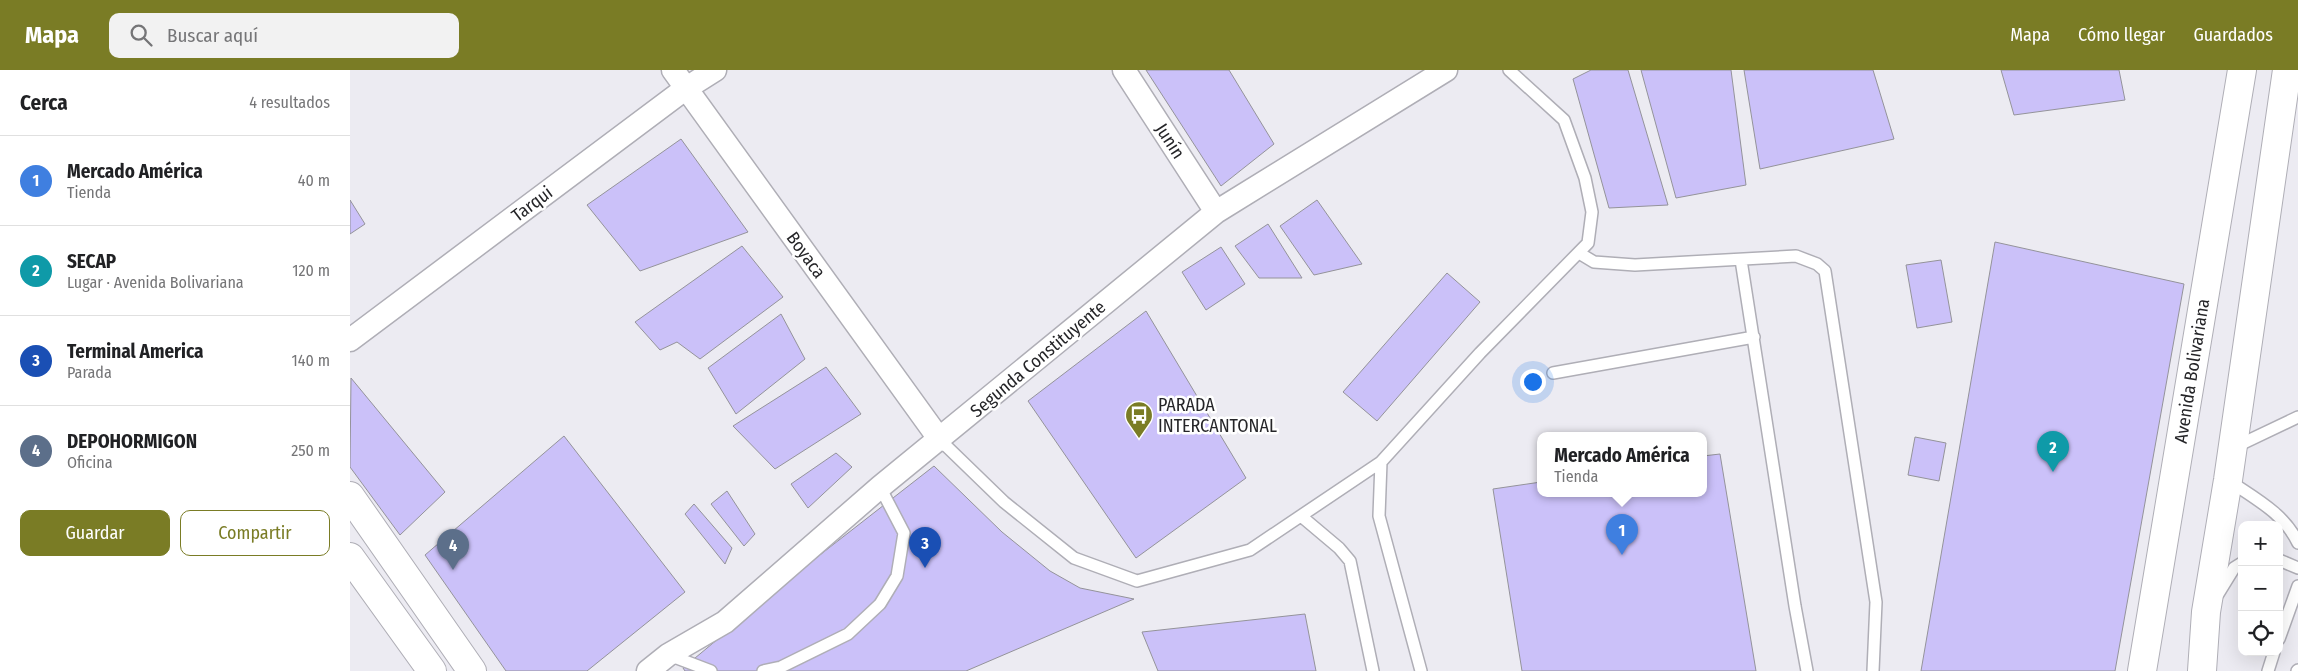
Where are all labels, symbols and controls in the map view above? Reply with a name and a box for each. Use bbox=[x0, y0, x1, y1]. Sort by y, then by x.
search box bbox=[109, 13, 459, 58]
text: Mapa bbox=[25, 21, 79, 49]
icon: search bbox=[127, 21, 155, 49]
text: Buscar aquí bbox=[167, 24, 258, 47]
text: Mapa bbox=[2010, 24, 2050, 46]
text: Cómo llegar bbox=[2078, 24, 2165, 46]
text: Guardados bbox=[2193, 24, 2273, 46]
text: Cerca bbox=[20, 90, 68, 116]
text: 4 resultados bbox=[249, 93, 330, 112]
street label: Junín bbox=[1150, 119, 1190, 163]
text: Mercado América bbox=[67, 160, 203, 183]
text: 1 bbox=[33, 171, 39, 190]
text: 40 m bbox=[298, 171, 330, 190]
street label: Tarqui bbox=[507, 181, 557, 227]
text: Tienda bbox=[67, 183, 111, 202]
street label: Boyaca bbox=[782, 227, 830, 283]
text: SECAP bbox=[67, 250, 116, 273]
text: 2 bbox=[32, 261, 40, 280]
text: 120 m bbox=[292, 261, 330, 280]
text: Lugar · Avenida Bolivariana bbox=[67, 273, 244, 292]
street label: Segunda Constituyente bbox=[966, 296, 1110, 422]
street label: Avenida Bolivariana bbox=[2170, 297, 2214, 445]
text: Terminal America bbox=[67, 340, 203, 363]
text: 3 bbox=[32, 351, 40, 370]
text: 140 m bbox=[292, 351, 330, 370]
text: Parada bbox=[67, 363, 112, 382]
your location bbox=[1520, 369, 1546, 395]
place label: PARADA INTERCANTONAL bbox=[1158, 394, 1277, 437]
bus stop icon: PARADA INTERCANTONAL bbox=[1124, 400, 1154, 439]
text: DEPOHORMIGON bbox=[67, 430, 197, 453]
pin: 2 bbox=[2037, 431, 2069, 472]
popup bbox=[1537, 432, 1707, 497]
text: 4 bbox=[32, 441, 40, 460]
text: 250 m bbox=[291, 441, 330, 460]
text: Mercado América bbox=[1554, 444, 1690, 467]
text: Oficina bbox=[67, 453, 113, 472]
text: Tienda bbox=[1554, 467, 1598, 486]
button: Guardar bbox=[20, 510, 170, 556]
button: Compartir bbox=[180, 510, 330, 556]
pin: 1 bbox=[1606, 514, 1638, 555]
map controls bbox=[2238, 521, 2283, 656]
button: + bbox=[2238, 521, 2283, 566]
pin: 3 bbox=[909, 527, 941, 568]
pin: 4 bbox=[437, 529, 469, 570]
button: − bbox=[2238, 566, 2283, 611]
button: locate bbox=[2238, 611, 2283, 656]

